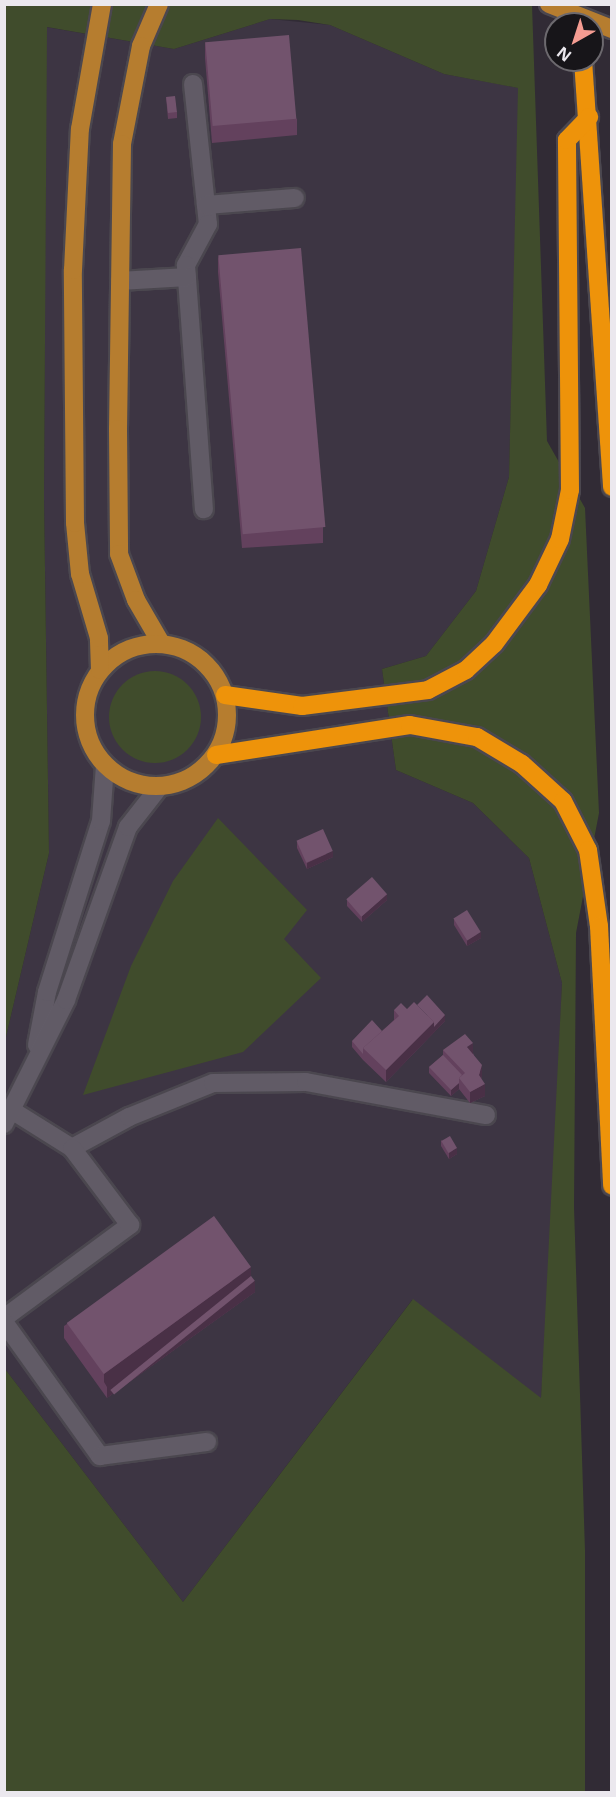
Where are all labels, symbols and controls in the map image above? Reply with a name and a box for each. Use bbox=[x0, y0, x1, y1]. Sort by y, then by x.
north arrow bbox=[544, 12, 604, 72]
text: N bbox=[552, 42, 576, 67]

